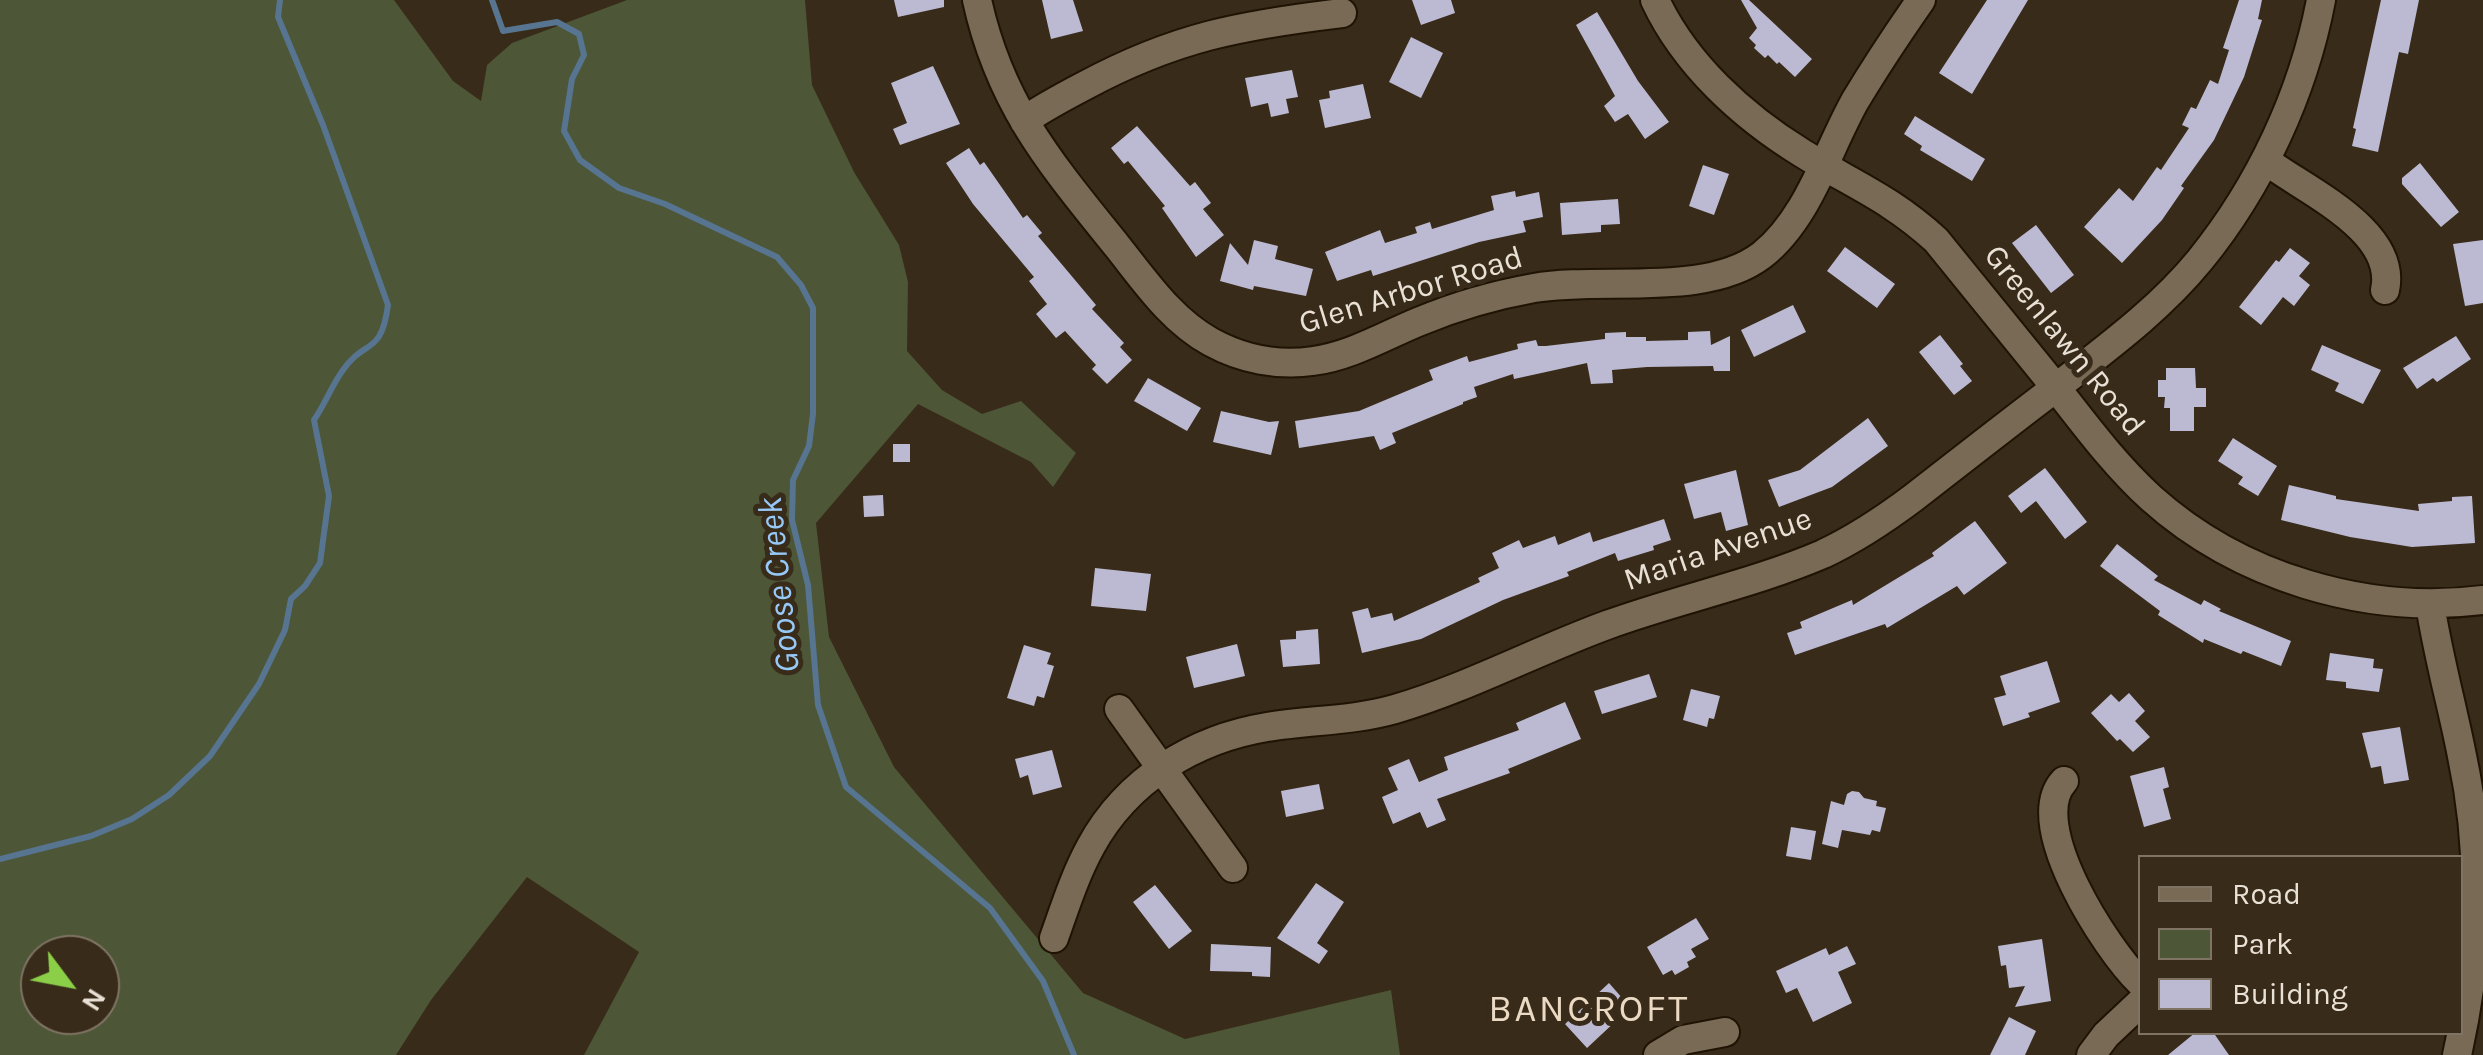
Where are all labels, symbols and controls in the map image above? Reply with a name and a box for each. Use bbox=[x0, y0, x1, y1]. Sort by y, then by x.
street label: Greenlawn Road bbox=[1975, 238, 2153, 444]
street label: Glen Arbor Road bbox=[1294, 239, 1528, 343]
water label: Goose Creek bbox=[750, 495, 810, 675]
street label: Maria Avenue bbox=[1619, 500, 1817, 600]
legend bbox=[2138, 855, 2463, 1035]
text: Road bbox=[2232, 876, 2301, 912]
text: Park bbox=[2232, 926, 2293, 962]
north arrow bbox=[20, 935, 120, 1035]
text: Building bbox=[2232, 976, 2348, 1012]
text: N bbox=[75, 983, 113, 1017]
district label: BANCROFT bbox=[1488, 987, 1690, 1033]

